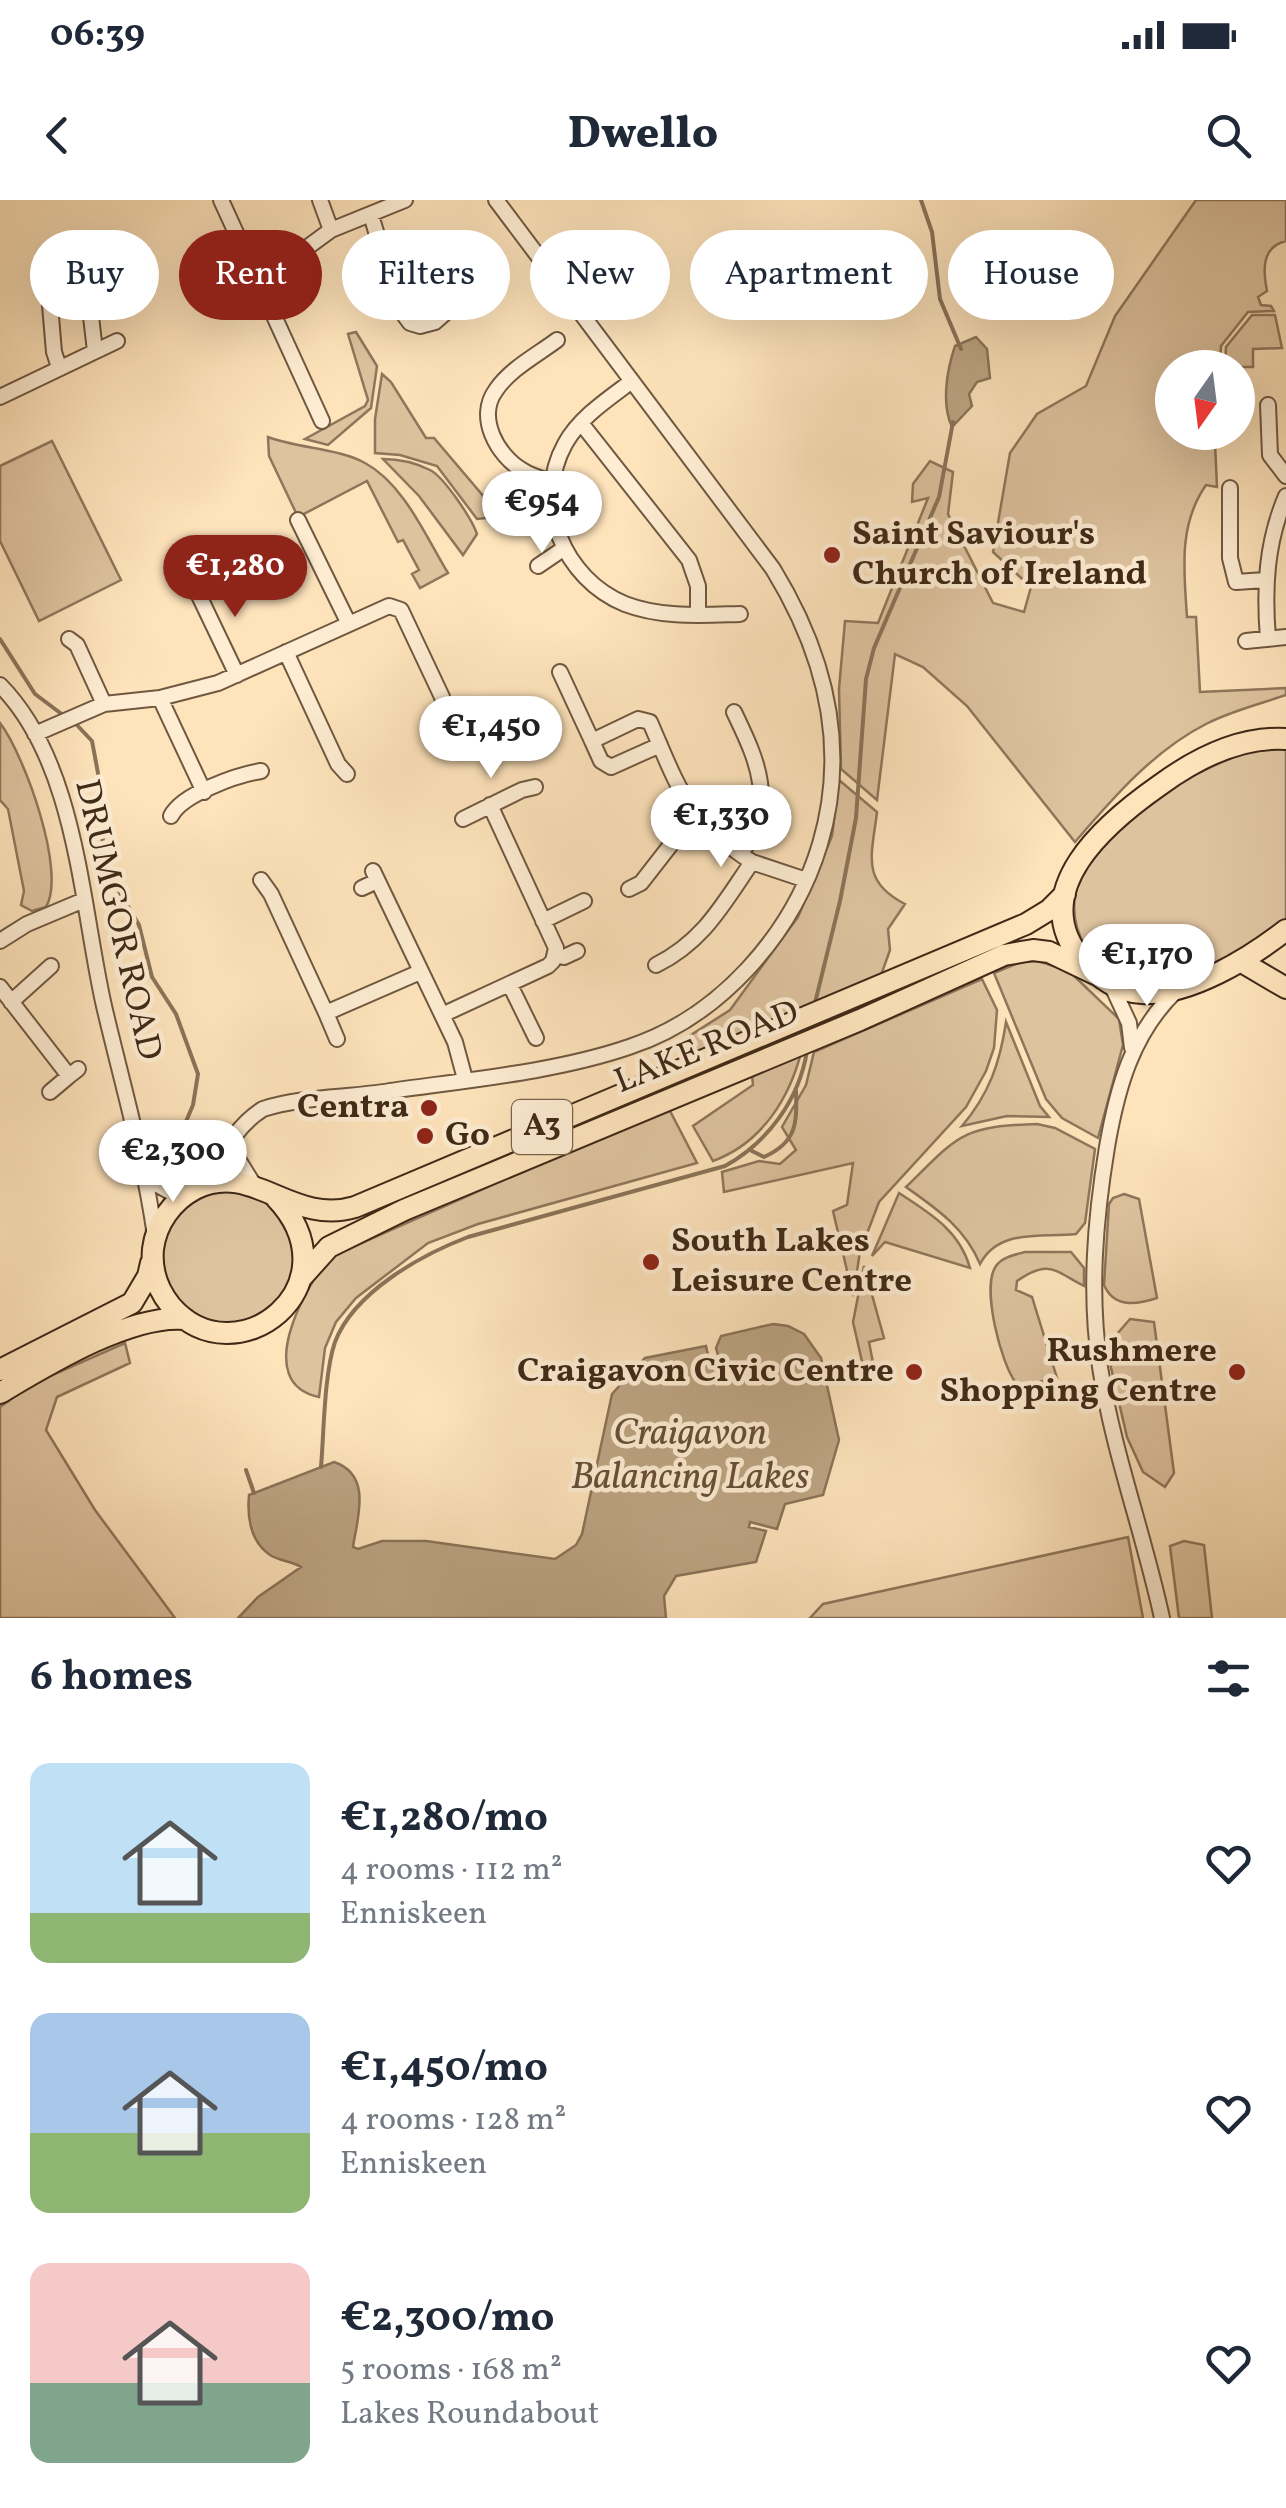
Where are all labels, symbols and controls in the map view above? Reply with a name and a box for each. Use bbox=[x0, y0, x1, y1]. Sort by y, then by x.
text: 06:39 bbox=[50, 9, 145, 62]
text: Dwello bbox=[568, 104, 718, 167]
icon: back bbox=[30, 108, 85, 163]
icon: search bbox=[1201, 108, 1256, 163]
chip: Buy bbox=[30, 230, 159, 320]
chip: Rent bbox=[179, 230, 322, 320]
chip: Filters bbox=[342, 230, 510, 320]
chip: New bbox=[530, 230, 670, 320]
chip: Apartment bbox=[690, 230, 928, 320]
chip: House bbox=[948, 230, 1114, 320]
north arrow bbox=[1155, 350, 1255, 450]
map controls bbox=[1155, 350, 1255, 450]
pin: €954 bbox=[483, 471, 601, 556]
text: €954 bbox=[504, 481, 580, 525]
place label: Saint Saviour's Church of Ireland bbox=[852, 511, 1147, 599]
pin: €1,280 bbox=[154, 535, 316, 620]
marker: Saint Saviour's Church of Ireland bbox=[821, 544, 843, 566]
text: €1,280 bbox=[185, 545, 285, 589]
pin: €1,450 bbox=[410, 696, 572, 781]
text: €1,450 bbox=[441, 706, 541, 750]
street label: DRUMGOR ROAD bbox=[61, 775, 173, 1065]
pin: €1,330 bbox=[640, 785, 802, 870]
text: €1,330 bbox=[673, 795, 769, 839]
pin: €1,170 bbox=[1066, 924, 1228, 1009]
text: €1,170 bbox=[1101, 934, 1193, 978]
street label: LAKE ROAD bbox=[608, 989, 806, 1107]
place label: Centra bbox=[297, 1084, 409, 1132]
marker: Centra bbox=[418, 1097, 440, 1119]
road number: A3 bbox=[512, 1100, 572, 1154]
place label: Go bbox=[445, 1112, 490, 1160]
pin: €2,300 bbox=[92, 1120, 254, 1205]
marker: Go bbox=[414, 1125, 436, 1147]
text: €2,300 bbox=[121, 1130, 225, 1174]
place label: South Lakes Leisure Centre bbox=[671, 1218, 912, 1306]
marker: South Lakes Leisure Centre bbox=[640, 1251, 662, 1273]
place label: Rushmere Shopping Centre bbox=[939, 1328, 1217, 1416]
place label: Craigavon Civic Centre bbox=[517, 1348, 894, 1396]
marker: Craigavon Civic Centre bbox=[903, 1361, 925, 1383]
marker: Rushmere Shopping Centre bbox=[1226, 1361, 1248, 1383]
water label: Craigavon Balancing Lakes bbox=[571, 1408, 809, 1505]
text: 6 homes bbox=[30, 1649, 193, 1708]
icon: filters bbox=[1201, 1651, 1256, 1706]
text: €1,280/mo bbox=[340, 1790, 548, 1849]
icon: home bbox=[110, 1803, 230, 1923]
icon: heart bbox=[1201, 1836, 1256, 1891]
text: 4 rooms · 112 m² bbox=[340, 1849, 563, 1893]
text: Enniskeen bbox=[340, 1893, 487, 1937]
text: €1,450/mo bbox=[340, 2040, 548, 2099]
icon: home bbox=[110, 2053, 230, 2173]
icon: heart bbox=[1201, 2086, 1256, 2141]
text: 4 rooms · 128 m² bbox=[340, 2099, 566, 2143]
text: Enniskeen bbox=[340, 2143, 487, 2187]
text: €2,300/mo bbox=[340, 2290, 555, 2349]
icon: home bbox=[110, 2303, 230, 2423]
icon: heart bbox=[1201, 2336, 1256, 2391]
text: 5 rooms · 168 m² bbox=[340, 2349, 562, 2393]
text: Lakes Roundabout bbox=[340, 2393, 599, 2437]

